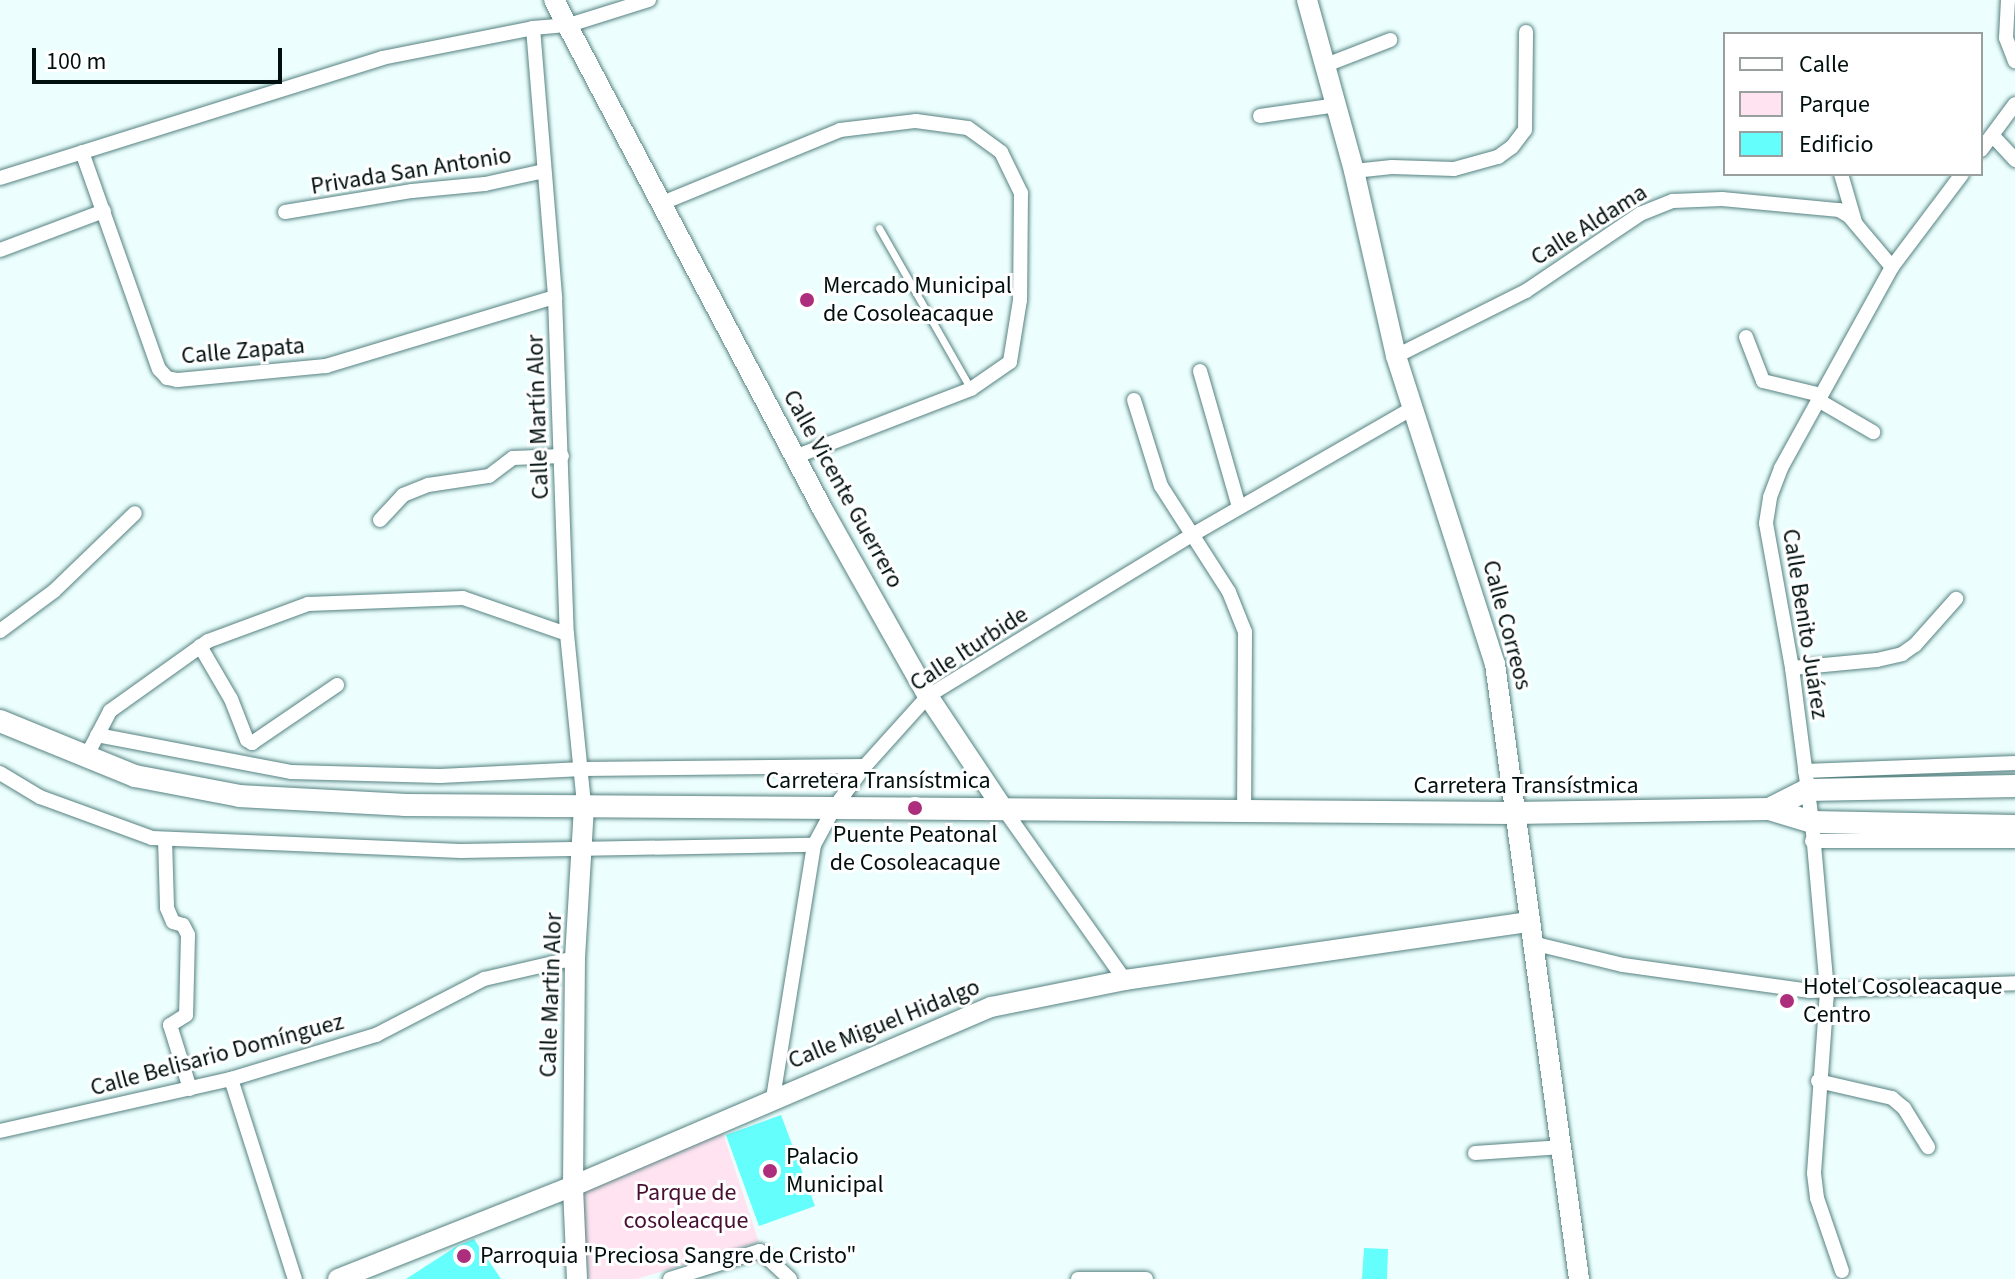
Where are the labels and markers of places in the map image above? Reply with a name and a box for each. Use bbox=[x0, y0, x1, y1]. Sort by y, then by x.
place label: Mercado Municipal de Cosoleacaque bbox=[823, 272, 1012, 328]
marker: Mercado Municipal de Cosoleacaque bbox=[798, 291, 816, 309]
marker: Puente Peatonal de Cosoleacaque bbox=[906, 799, 924, 817]
place label: Puente Peatonal de Cosoleacaque bbox=[830, 821, 1000, 877]
place label: Hotel Cosoleacaque Centro bbox=[1803, 973, 2002, 1029]
marker: Hotel Cosoleacaque Centro bbox=[1778, 992, 1796, 1010]
place label: Palacio Municipal bbox=[786, 1143, 884, 1199]
marker: Palacio Municipal bbox=[761, 1162, 779, 1180]
place label: Parroquia "Preciosa Sangre de Cristo" bbox=[480, 1242, 857, 1270]
marker: Parroquia "Preciosa Sangre de Cristo" bbox=[455, 1247, 473, 1265]

